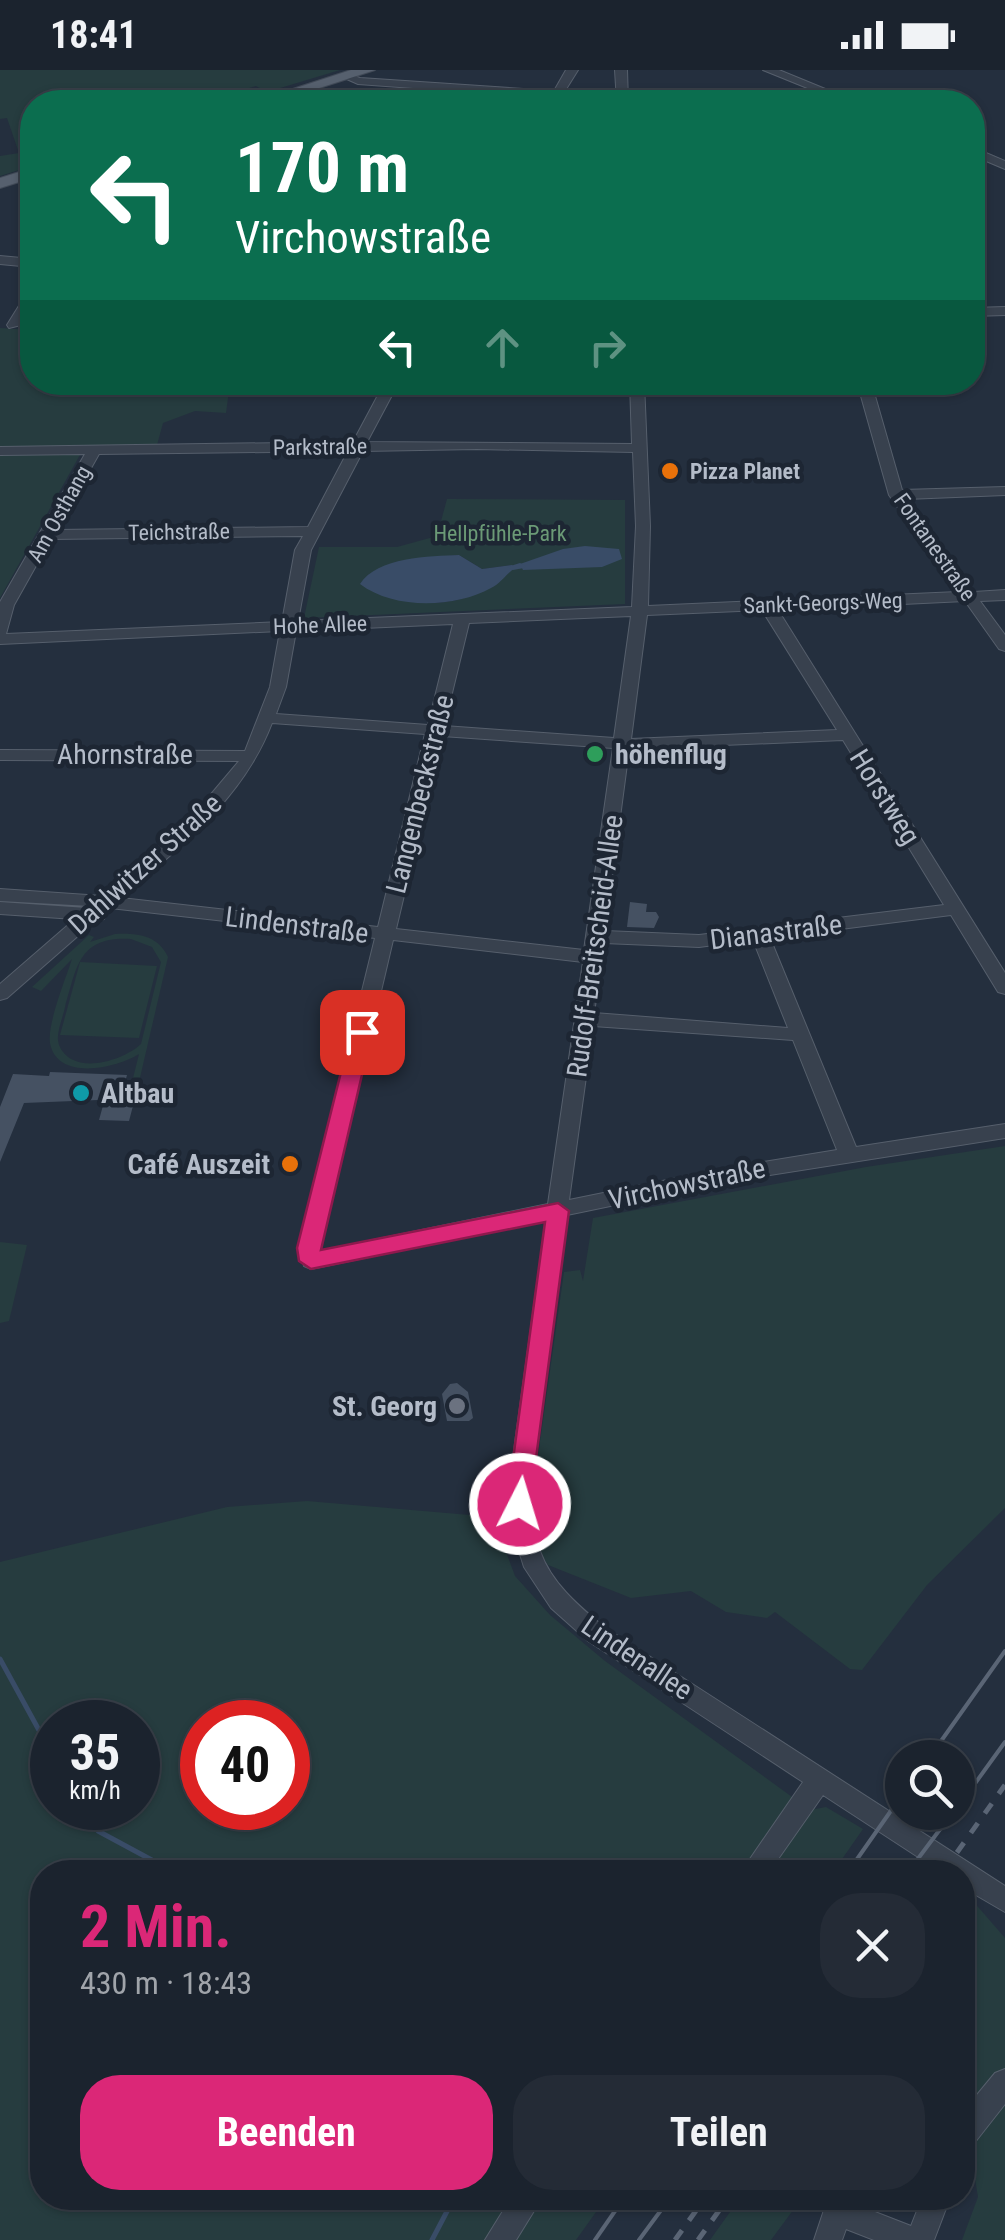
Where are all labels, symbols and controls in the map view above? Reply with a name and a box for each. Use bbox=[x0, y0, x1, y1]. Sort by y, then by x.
text: 18:41 bbox=[50, 13, 137, 57]
text: 170 m bbox=[235, 127, 409, 209]
icon: left bbox=[70, 130, 200, 260]
text: Virchowstraße bbox=[235, 211, 491, 264]
icon: left bbox=[370, 320, 425, 375]
icon: ahead bbox=[475, 320, 530, 375]
icon: right bbox=[580, 320, 635, 375]
street label: Parkstraße bbox=[273, 434, 367, 460]
place label: Pizza Planet bbox=[690, 459, 800, 484]
marker: Pizza Planet bbox=[659, 460, 681, 482]
street label: Am Osthang bbox=[22, 461, 96, 567]
street label: Fontanestraße bbox=[889, 489, 981, 605]
street label: Teichstraße bbox=[128, 519, 230, 545]
park label: Hellpfühle-Park bbox=[433, 521, 567, 546]
street label: Sankt-Georgs-Weg bbox=[743, 588, 903, 618]
street label: Hohe Allee bbox=[273, 611, 367, 639]
street label: Langenbeckstraße bbox=[379, 691, 461, 897]
street label: Ahornstraße bbox=[57, 738, 193, 771]
place label: höhenflug bbox=[615, 738, 727, 771]
marker: höhenflug bbox=[584, 743, 606, 765]
street label: Horstweg bbox=[843, 743, 927, 851]
street label: Dahlwitzer Straße bbox=[62, 787, 228, 941]
street label: Rudolf-Breitscheid-Allee bbox=[560, 813, 630, 1079]
street label: Lindenstraße bbox=[223, 900, 371, 950]
street label: Dianastraße bbox=[708, 908, 844, 956]
pin bbox=[320, 990, 405, 1075]
icon: arrive bbox=[335, 1005, 390, 1060]
place label: Altbau bbox=[101, 1077, 174, 1110]
marker: Altbau bbox=[70, 1082, 92, 1104]
place label: Café Auszeit bbox=[128, 1148, 270, 1181]
street label: Virchowstraße bbox=[606, 1151, 768, 1217]
marker: Café Auszeit bbox=[279, 1153, 301, 1175]
place label: St. Georg bbox=[332, 1390, 437, 1423]
marker: St. Georg bbox=[446, 1395, 468, 1417]
position arrow bbox=[468, 1452, 572, 1556]
street label: Lindenallee bbox=[575, 1609, 699, 1707]
speed limit sign: 40 bbox=[180, 1700, 310, 1830]
text: 35 bbox=[70, 1724, 120, 1782]
map controls bbox=[885, 1740, 975, 1830]
button: search bbox=[885, 1740, 975, 1830]
text: km/h bbox=[69, 1776, 121, 1805]
text: 2 Min. bbox=[80, 1891, 232, 1962]
button: close bbox=[820, 1893, 925, 1998]
text: 430 m · 18:43 bbox=[80, 1964, 252, 2002]
button: Beenden bbox=[80, 2075, 493, 2190]
button: Teilen bbox=[513, 2075, 925, 2190]

